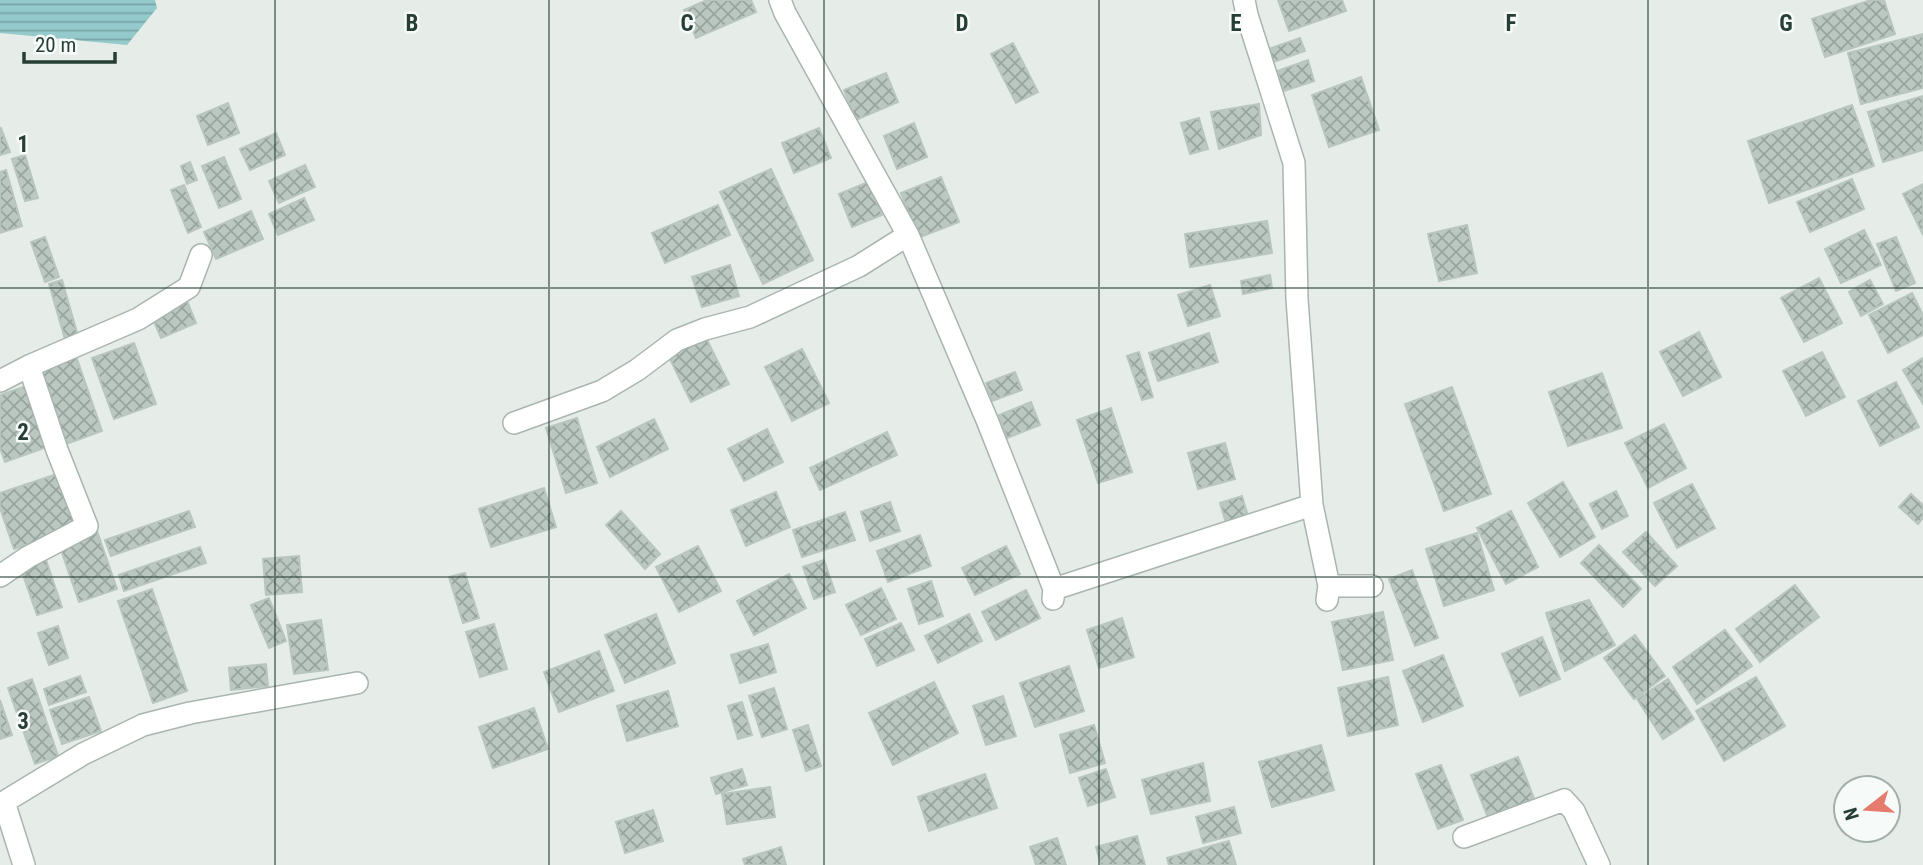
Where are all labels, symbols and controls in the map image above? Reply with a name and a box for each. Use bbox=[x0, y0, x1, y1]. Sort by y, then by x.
text: B bbox=[406, 10, 418, 37]
text: C bbox=[680, 10, 694, 37]
text: D bbox=[956, 10, 969, 37]
text: E bbox=[1230, 10, 1242, 37]
text: F bbox=[1506, 10, 1517, 37]
text: G bbox=[1779, 10, 1793, 37]
scale bar bbox=[24, 21, 116, 65]
text: 20 m bbox=[35, 33, 76, 57]
text: 1 bbox=[17, 131, 29, 158]
text: 2 bbox=[17, 419, 29, 446]
text: 3 bbox=[17, 708, 29, 735]
north arrow bbox=[1832, 774, 1902, 844]
text: N bbox=[1839, 805, 1864, 823]

